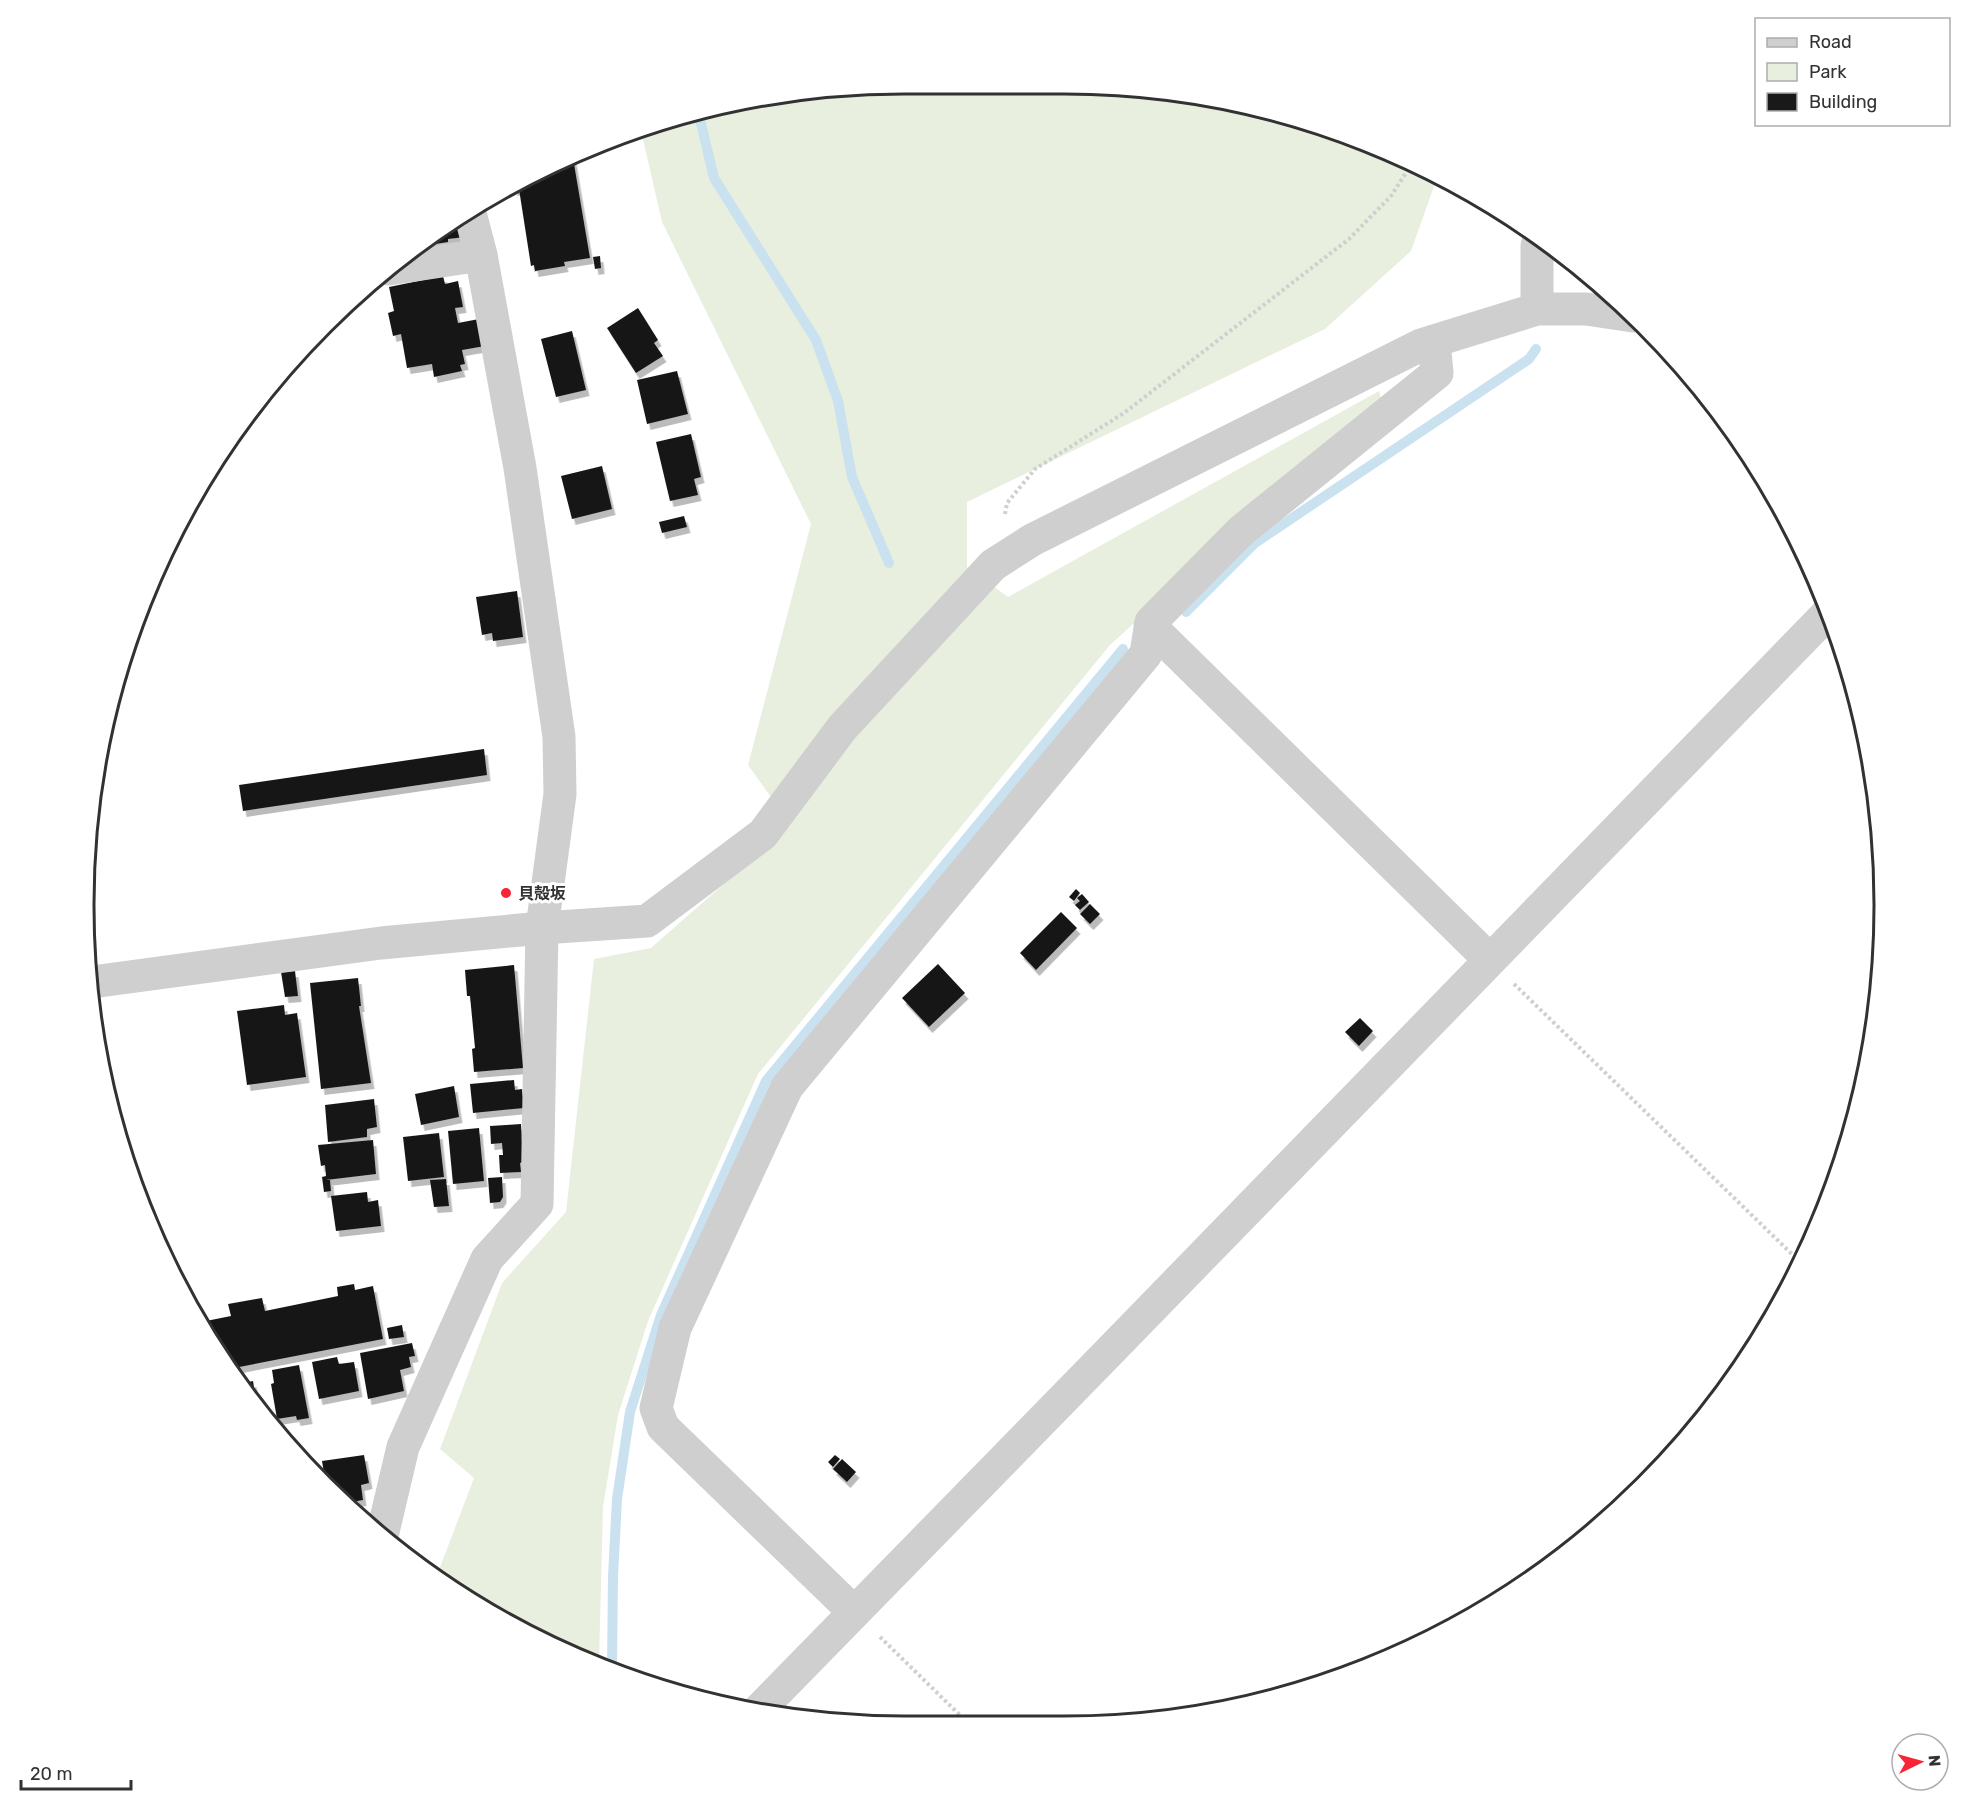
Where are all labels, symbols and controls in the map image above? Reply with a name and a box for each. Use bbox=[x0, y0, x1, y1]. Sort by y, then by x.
legend bbox=[1755, 18, 1950, 126]
text: Road bbox=[1809, 31, 1852, 53]
text: Park bbox=[1809, 61, 1847, 83]
text: Building bbox=[1809, 91, 1877, 113]
place label: 貝殻坂 bbox=[518, 884, 566, 903]
marker: 貝殻坂 bbox=[499, 886, 513, 900]
north arrow bbox=[1890, 1732, 1950, 1792]
scale bar bbox=[21, 1753, 130, 1791]
text: N bbox=[1924, 1754, 1944, 1767]
text: 20 m bbox=[30, 1763, 72, 1785]

